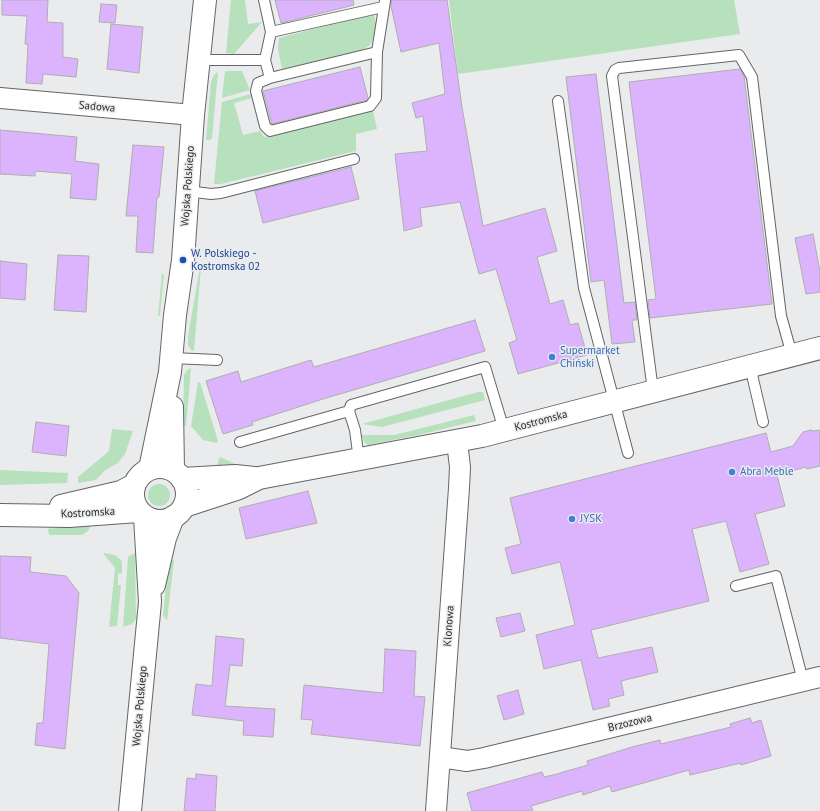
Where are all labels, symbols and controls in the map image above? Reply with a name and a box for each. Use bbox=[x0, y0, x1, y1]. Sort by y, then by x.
street label: Sadowa bbox=[78, 99, 116, 115]
street label: Wojska Polskiego bbox=[179, 145, 197, 227]
place label: W. Polskiego - Kostromska 02 bbox=[191, 247, 260, 273]
marker: W. Polskiego - Kostromska 02 bbox=[178, 255, 188, 265]
place label: Supermarket Chiński bbox=[560, 344, 620, 370]
marker: Supermarket Chiński bbox=[547, 352, 557, 362]
street label: Kostromska bbox=[513, 408, 569, 434]
place label: Abra Meble bbox=[740, 465, 794, 479]
marker: Abra Meble bbox=[727, 467, 737, 477]
street label: Kostromska bbox=[61, 505, 115, 521]
place label: JYSK bbox=[580, 512, 602, 526]
marker: JYSK bbox=[567, 514, 577, 524]
street label: Klonowa bbox=[441, 605, 457, 647]
street label: Wojska Polskiego bbox=[130, 665, 150, 747]
street label: Brzozowa bbox=[607, 711, 653, 735]

